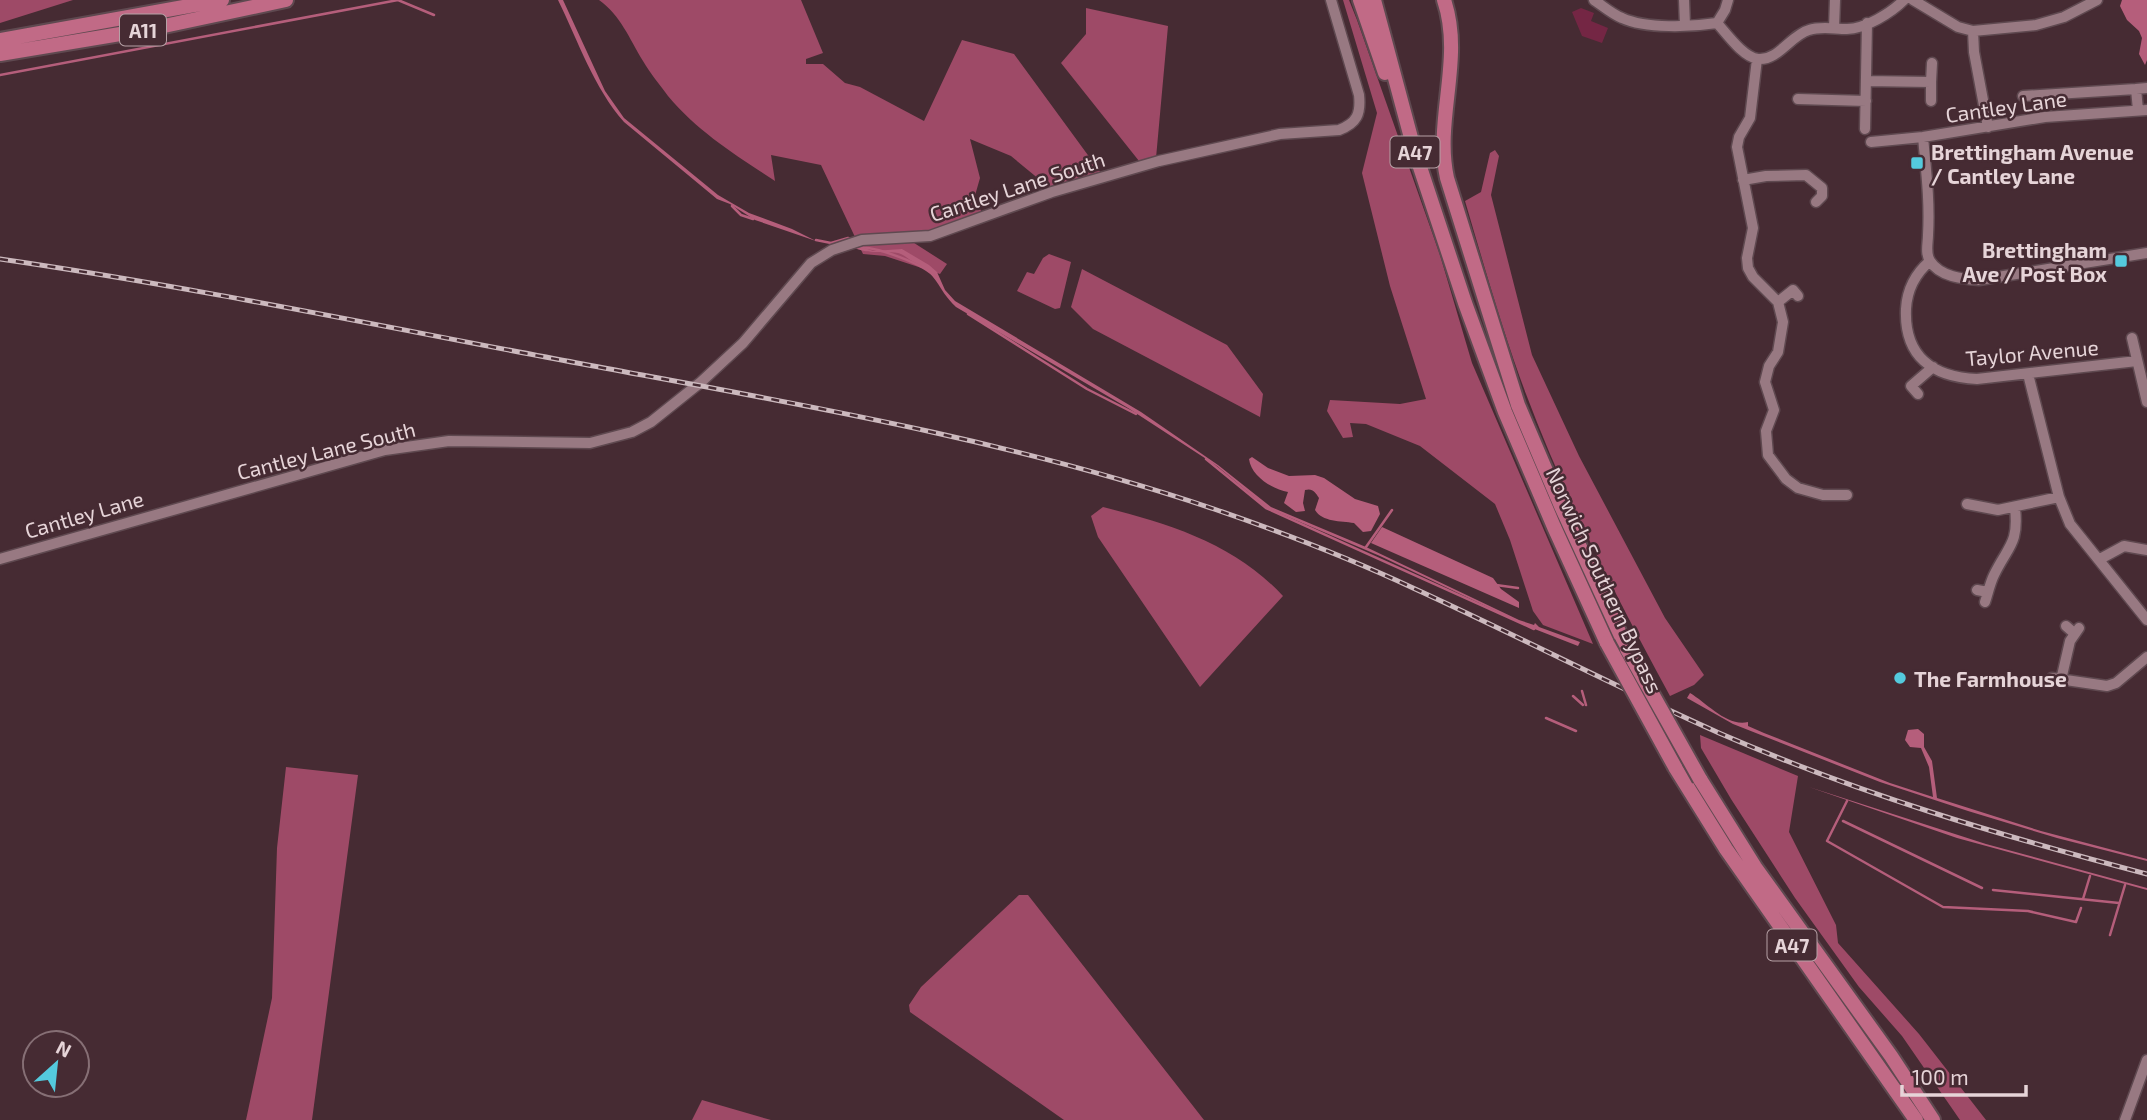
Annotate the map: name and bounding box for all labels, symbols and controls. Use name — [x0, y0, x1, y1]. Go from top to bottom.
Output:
road number: A11 — [120, 14, 166, 46]
street label: Cantley Lane — [1944, 85, 2068, 127]
road number: A47 — [1390, 136, 1440, 168]
place label: Brettingham Avenue / Cantley Lane — [1931, 139, 2134, 189]
street label: Cantley Lane South — [926, 146, 1108, 226]
marker: Brettingham Avenue / Cantley Lane — [1909, 155, 1925, 171]
place label: Brettingham Ave / Post Box — [1962, 237, 2107, 286]
marker: Brettingham Ave / Post Box — [2113, 253, 2129, 269]
street label: Taylor Avenue — [1964, 334, 2100, 370]
street label: Cantley Lane South — [234, 416, 418, 484]
street label: Norwich Southern Bypass — [1542, 463, 1668, 697]
street label: Cantley Lane — [22, 485, 146, 543]
place label: The Farmhouse — [1914, 666, 2067, 691]
marker: The Farmhouse — [1892, 670, 1908, 686]
road number: A47 — [1768, 930, 1816, 960]
north arrow — [21, 1029, 91, 1099]
text: N — [53, 1035, 75, 1062]
scale bar — [1902, 1054, 2026, 1098]
text: 100 m — [1912, 1064, 1969, 1089]

